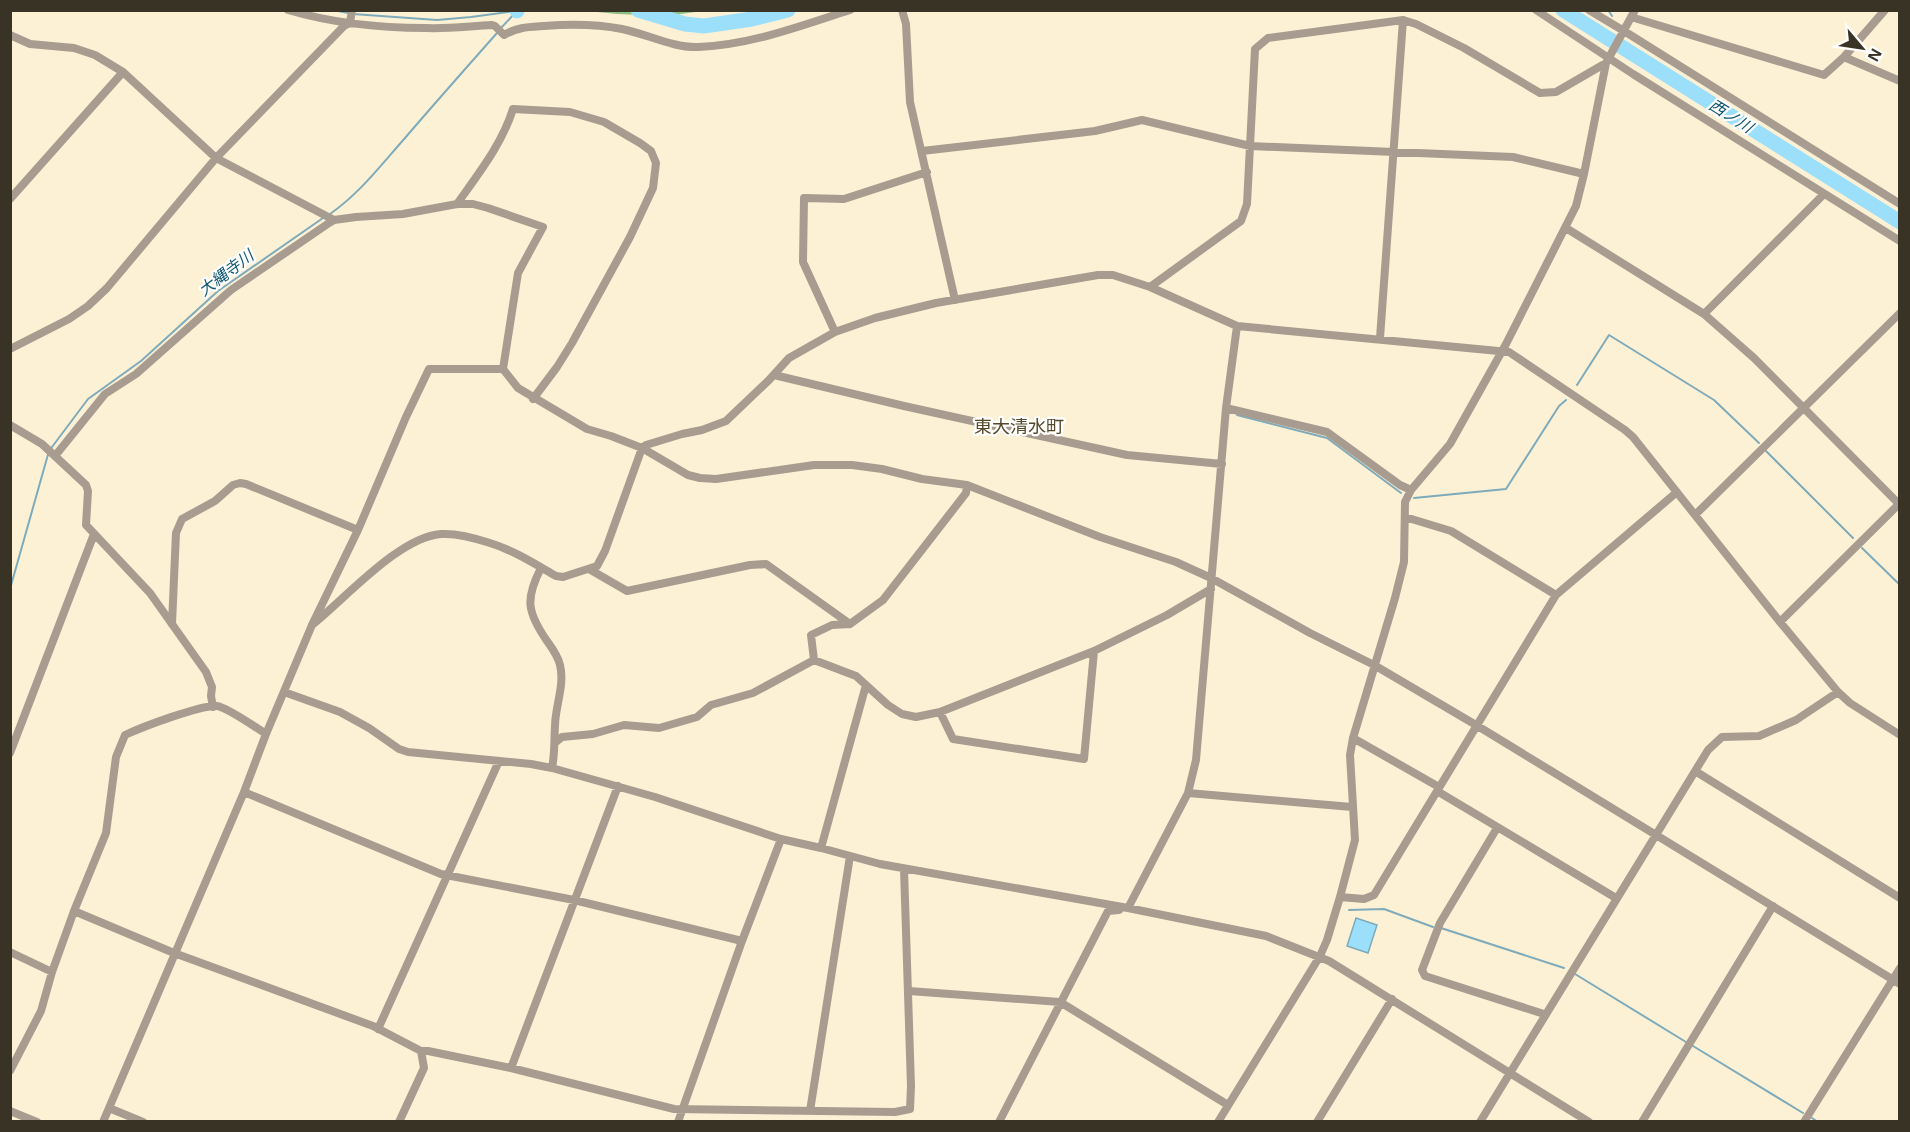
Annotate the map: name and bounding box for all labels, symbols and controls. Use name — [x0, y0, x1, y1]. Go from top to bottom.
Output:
north arrow — [1832, 18, 1892, 78]
text: N — [1864, 46, 1885, 64]
water label: 西ノ川 — [1706, 96, 1758, 137]
water label: 大縄寺川 — [195, 246, 258, 299]
district label: 東大清水町 — [974, 417, 1064, 437]

